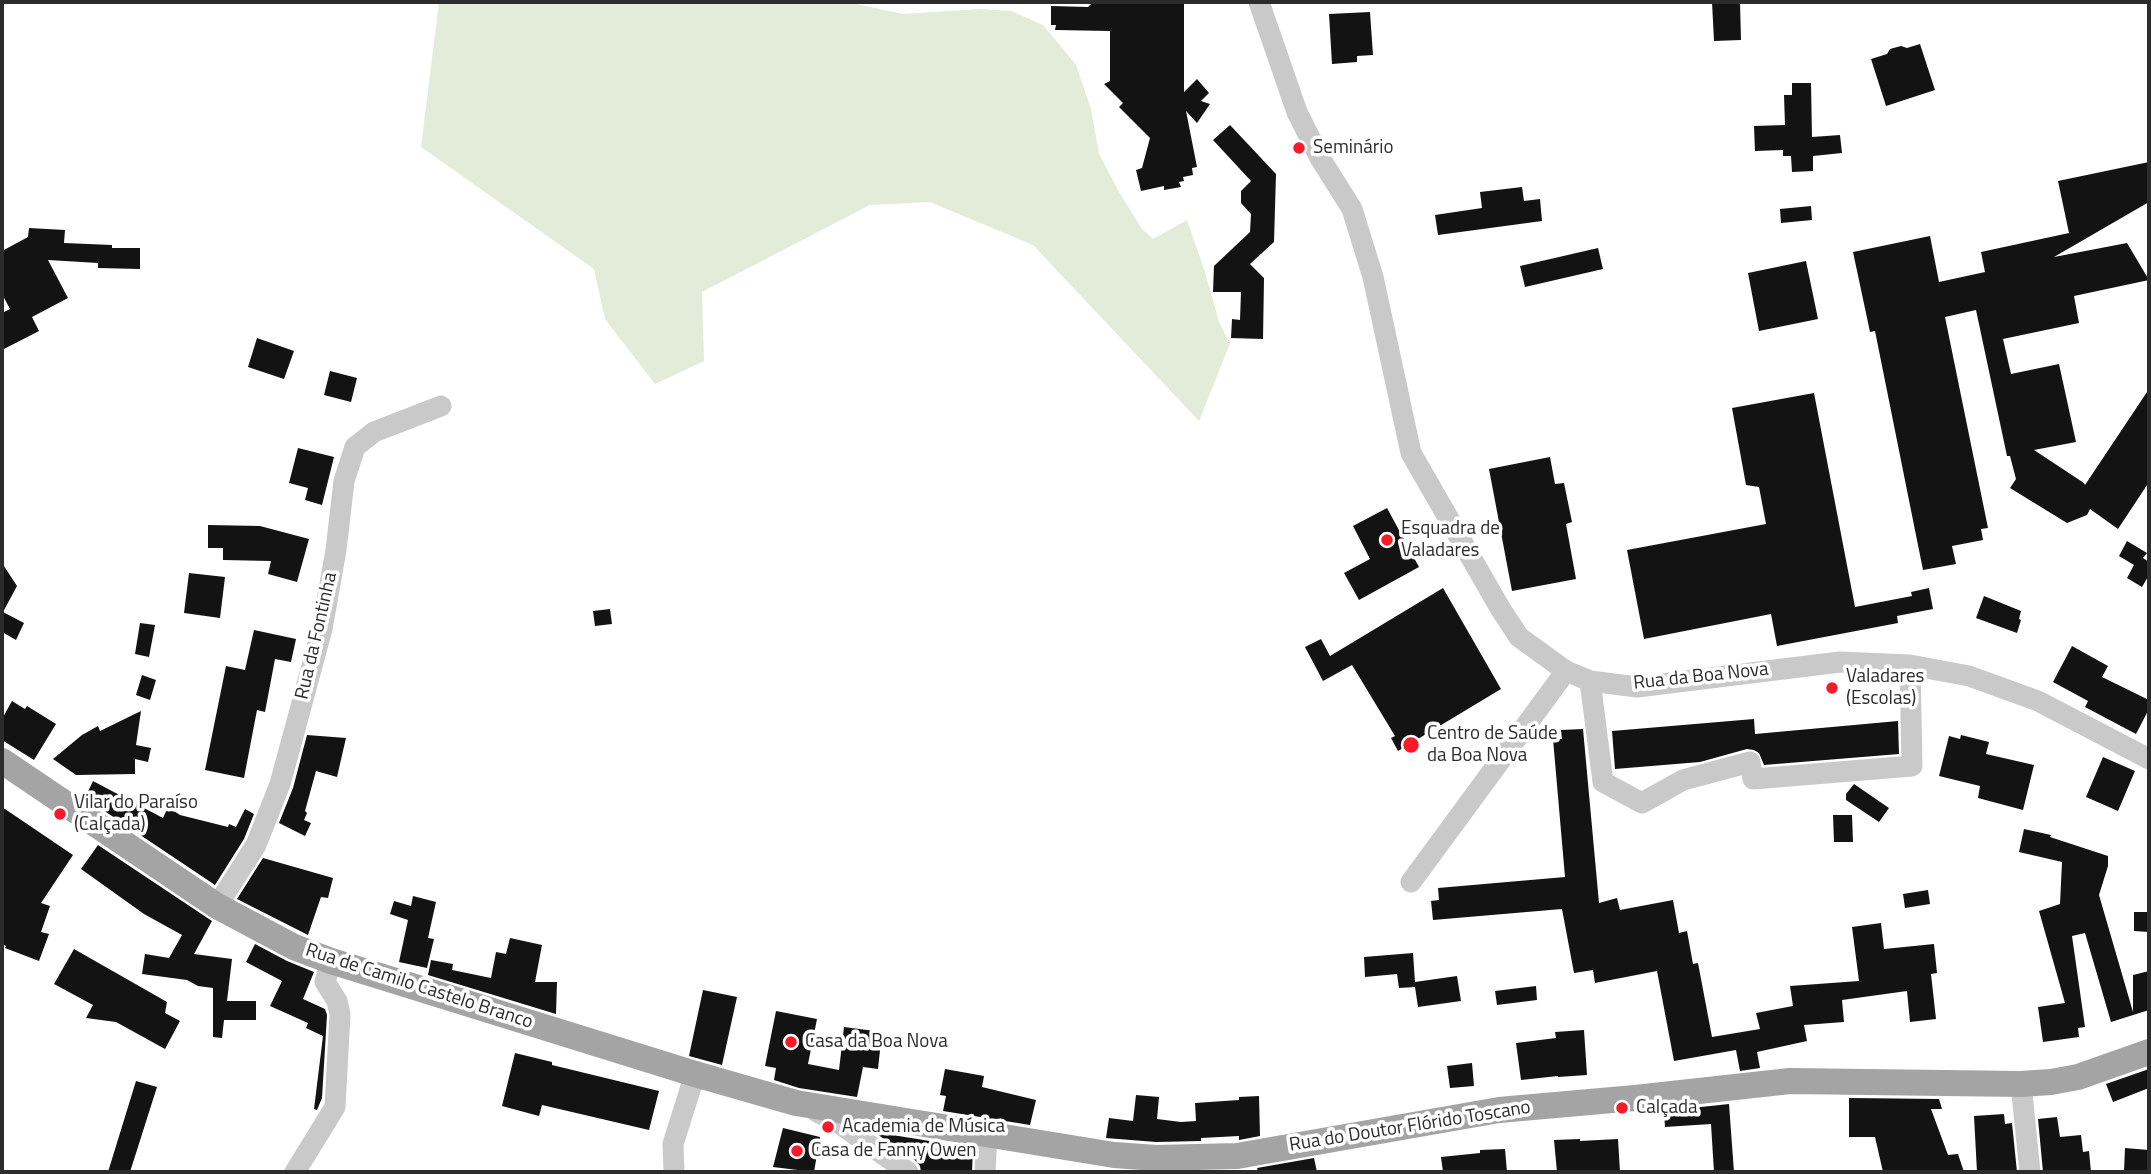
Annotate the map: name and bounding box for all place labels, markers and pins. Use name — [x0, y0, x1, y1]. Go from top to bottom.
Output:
place label: Seminário — [1313, 137, 1393, 159]
marker: Seminário — [1291, 140, 1307, 156]
place label: Esquadra de Valadares — [1401, 518, 1500, 562]
marker: Esquadra de Valadares — [1379, 532, 1395, 548]
place label: Valadares (Escolas) — [1846, 666, 1924, 710]
marker: Valadares (Escolas) — [1824, 680, 1840, 696]
place label: Centro de Saúde da Boa Nova — [1427, 723, 1558, 767]
marker: Centro de Saúde da Boa Nova — [1401, 735, 1421, 755]
place label: Vilar do Paraíso (Calçada) — [74, 792, 198, 836]
marker: Vilar do Paraíso (Calçada) — [52, 806, 68, 822]
place label: Casa da Boa Nova — [805, 1031, 948, 1053]
marker: Casa da Boa Nova — [783, 1034, 799, 1050]
place label: Calçada — [1636, 1097, 1698, 1119]
marker: Calçada — [1614, 1100, 1630, 1116]
place label: Academia de Música — [842, 1116, 1005, 1138]
marker: Academia de Música — [820, 1119, 836, 1135]
place label: Casa de Fanny Owen — [811, 1140, 976, 1162]
marker: Casa de Fanny Owen — [789, 1143, 805, 1159]

